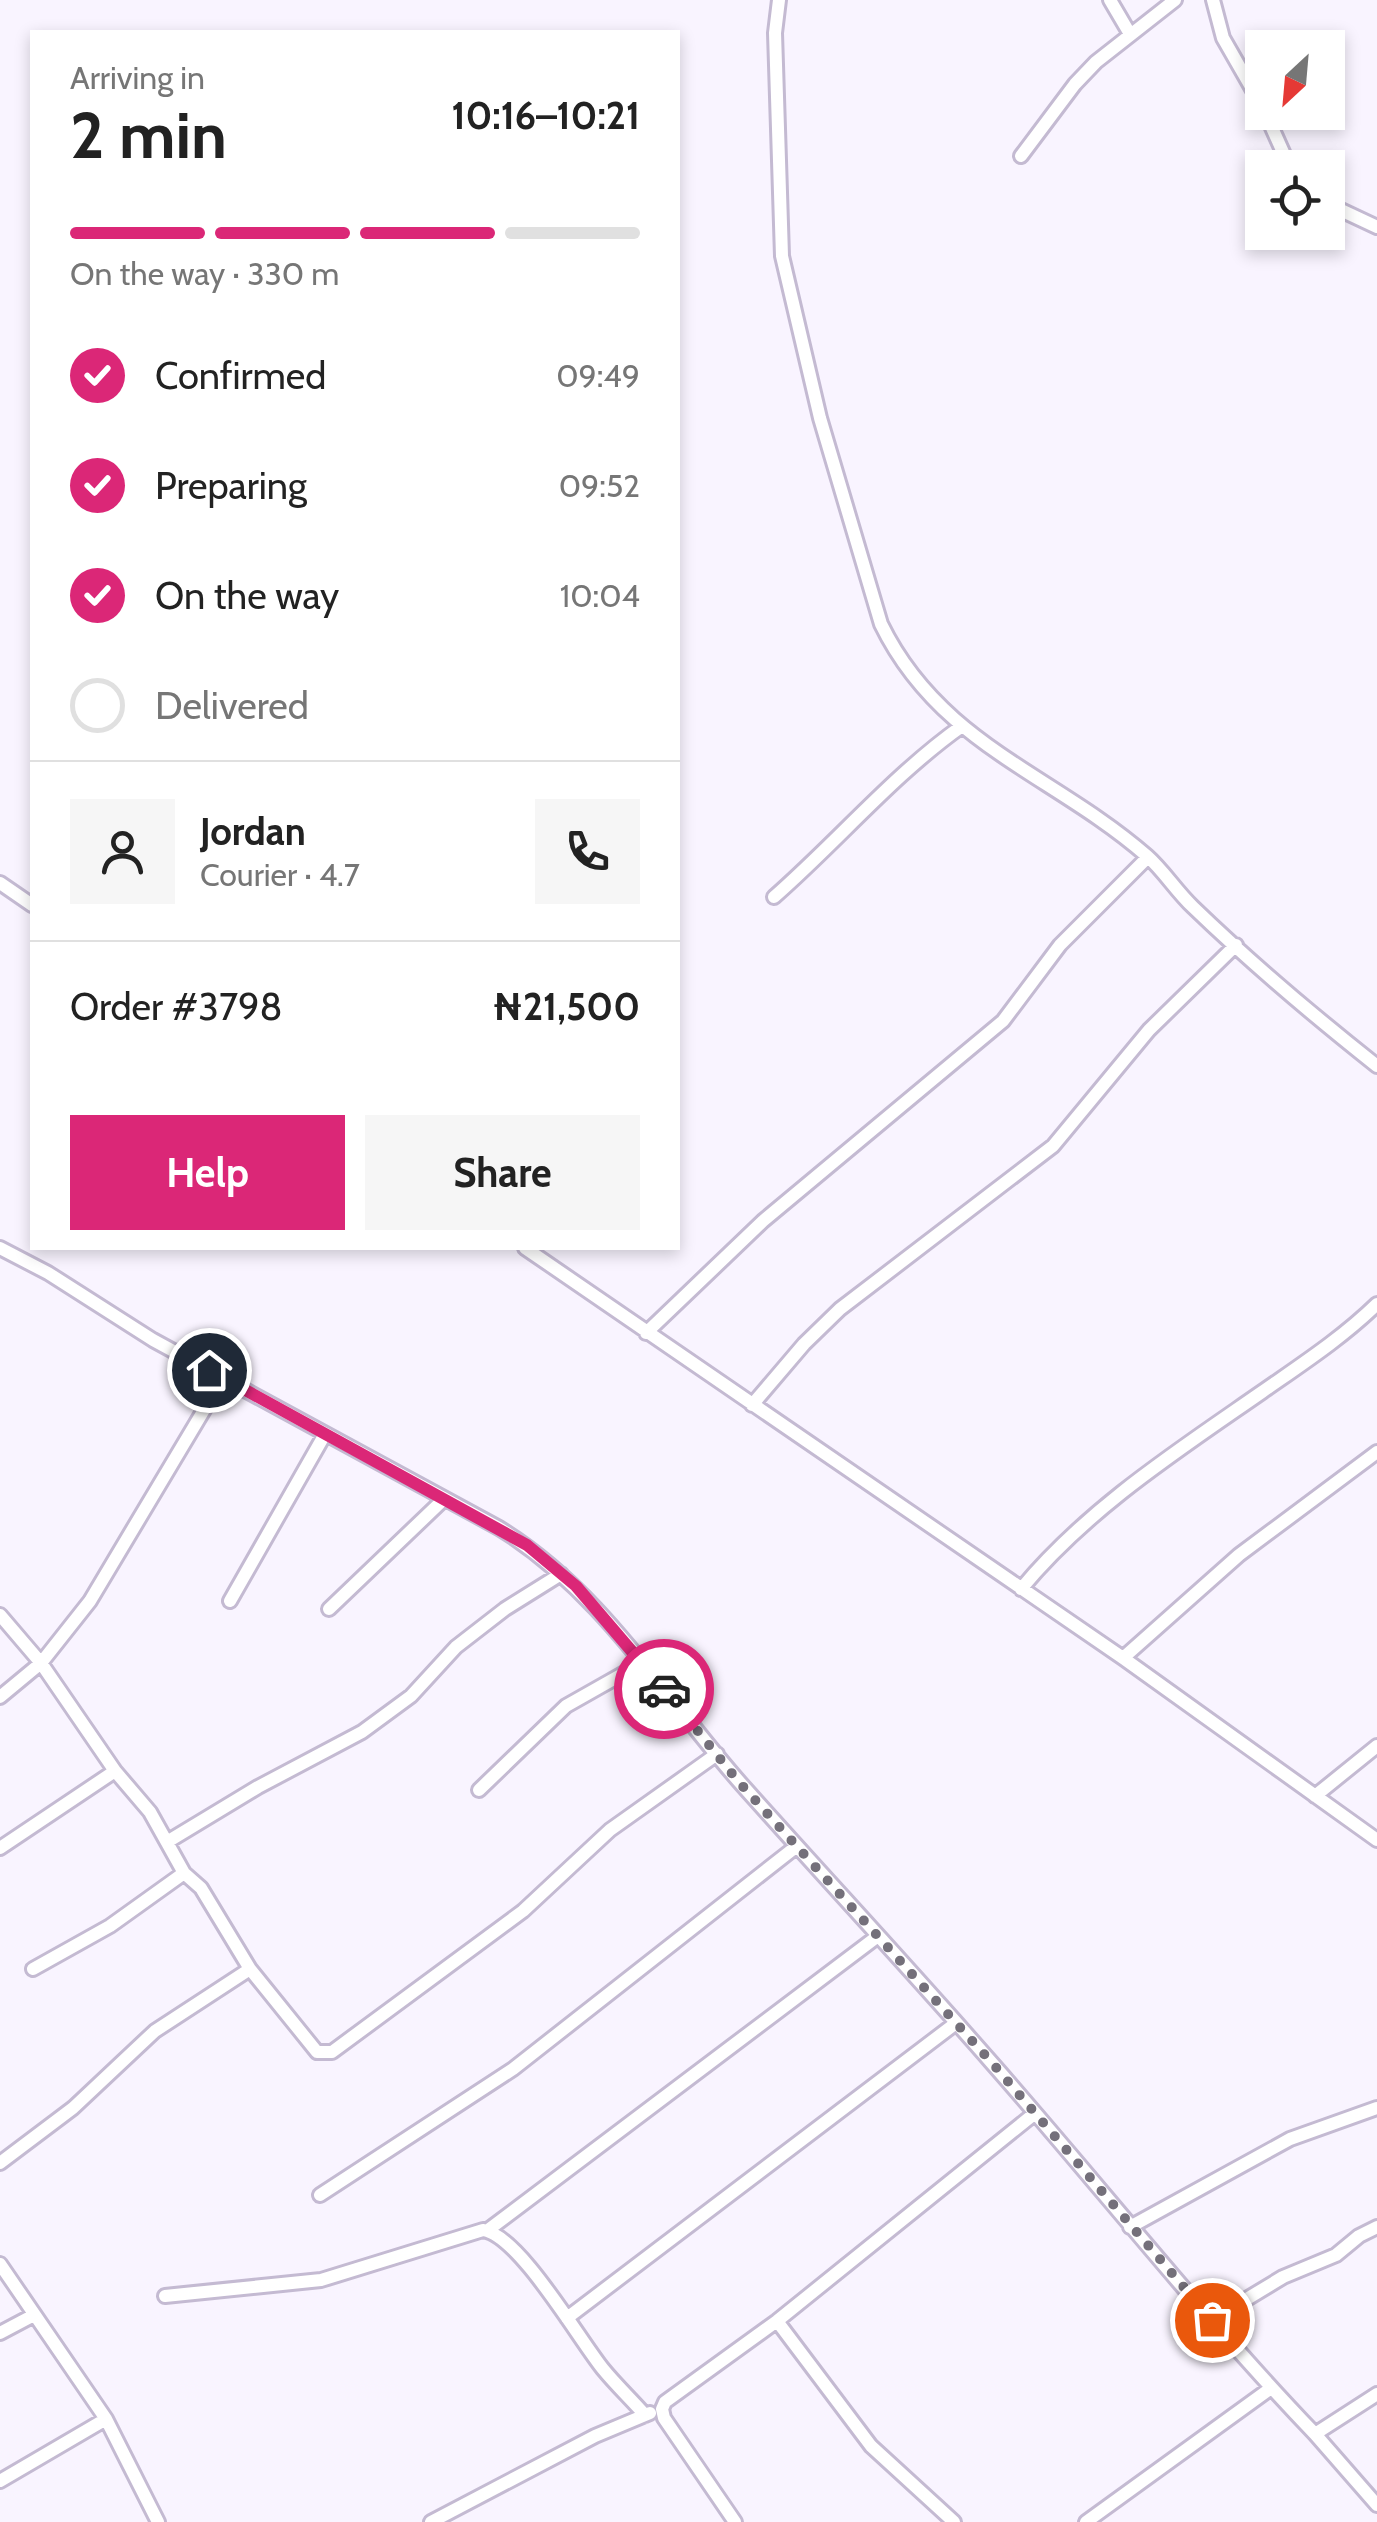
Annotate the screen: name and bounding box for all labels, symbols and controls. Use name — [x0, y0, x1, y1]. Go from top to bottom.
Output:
north arrow — [1245, 30, 1345, 130]
map controls — [1245, 30, 1345, 250]
text: Arriving in — [70, 58, 205, 97]
text: 10:16–10:21 — [451, 92, 640, 139]
text: 2 min — [70, 95, 227, 174]
button: locate — [1245, 150, 1345, 250]
text: On the way · 330 m — [70, 254, 339, 293]
icon: check — [70, 348, 125, 403]
text: Confirmed — [155, 352, 326, 399]
text: 09:49 — [556, 356, 640, 395]
icon: check — [70, 458, 125, 513]
text: Preparing — [155, 462, 307, 509]
text: 09:52 — [559, 466, 640, 505]
icon: check — [70, 568, 125, 623]
text: On the way — [155, 572, 339, 619]
text: 10:04 — [560, 576, 640, 615]
text: Delivered — [155, 682, 309, 729]
button: person — [70, 799, 175, 904]
button: phone — [535, 799, 640, 904]
text: Jordan — [200, 808, 306, 855]
text: Courier · 4.7 — [200, 855, 360, 894]
text: Order #3798 — [70, 983, 283, 1030]
text: ₦21,500 — [492, 983, 640, 1030]
button: Help — [70, 1115, 345, 1230]
button: Share — [365, 1115, 640, 1230]
pin — [167, 1328, 252, 1413]
icon: home — [182, 1343, 237, 1398]
courier — [614, 1639, 714, 1739]
icon: car — [637, 1662, 692, 1717]
pin — [1170, 2278, 1255, 2363]
icon: bag — [1185, 2293, 1240, 2348]

